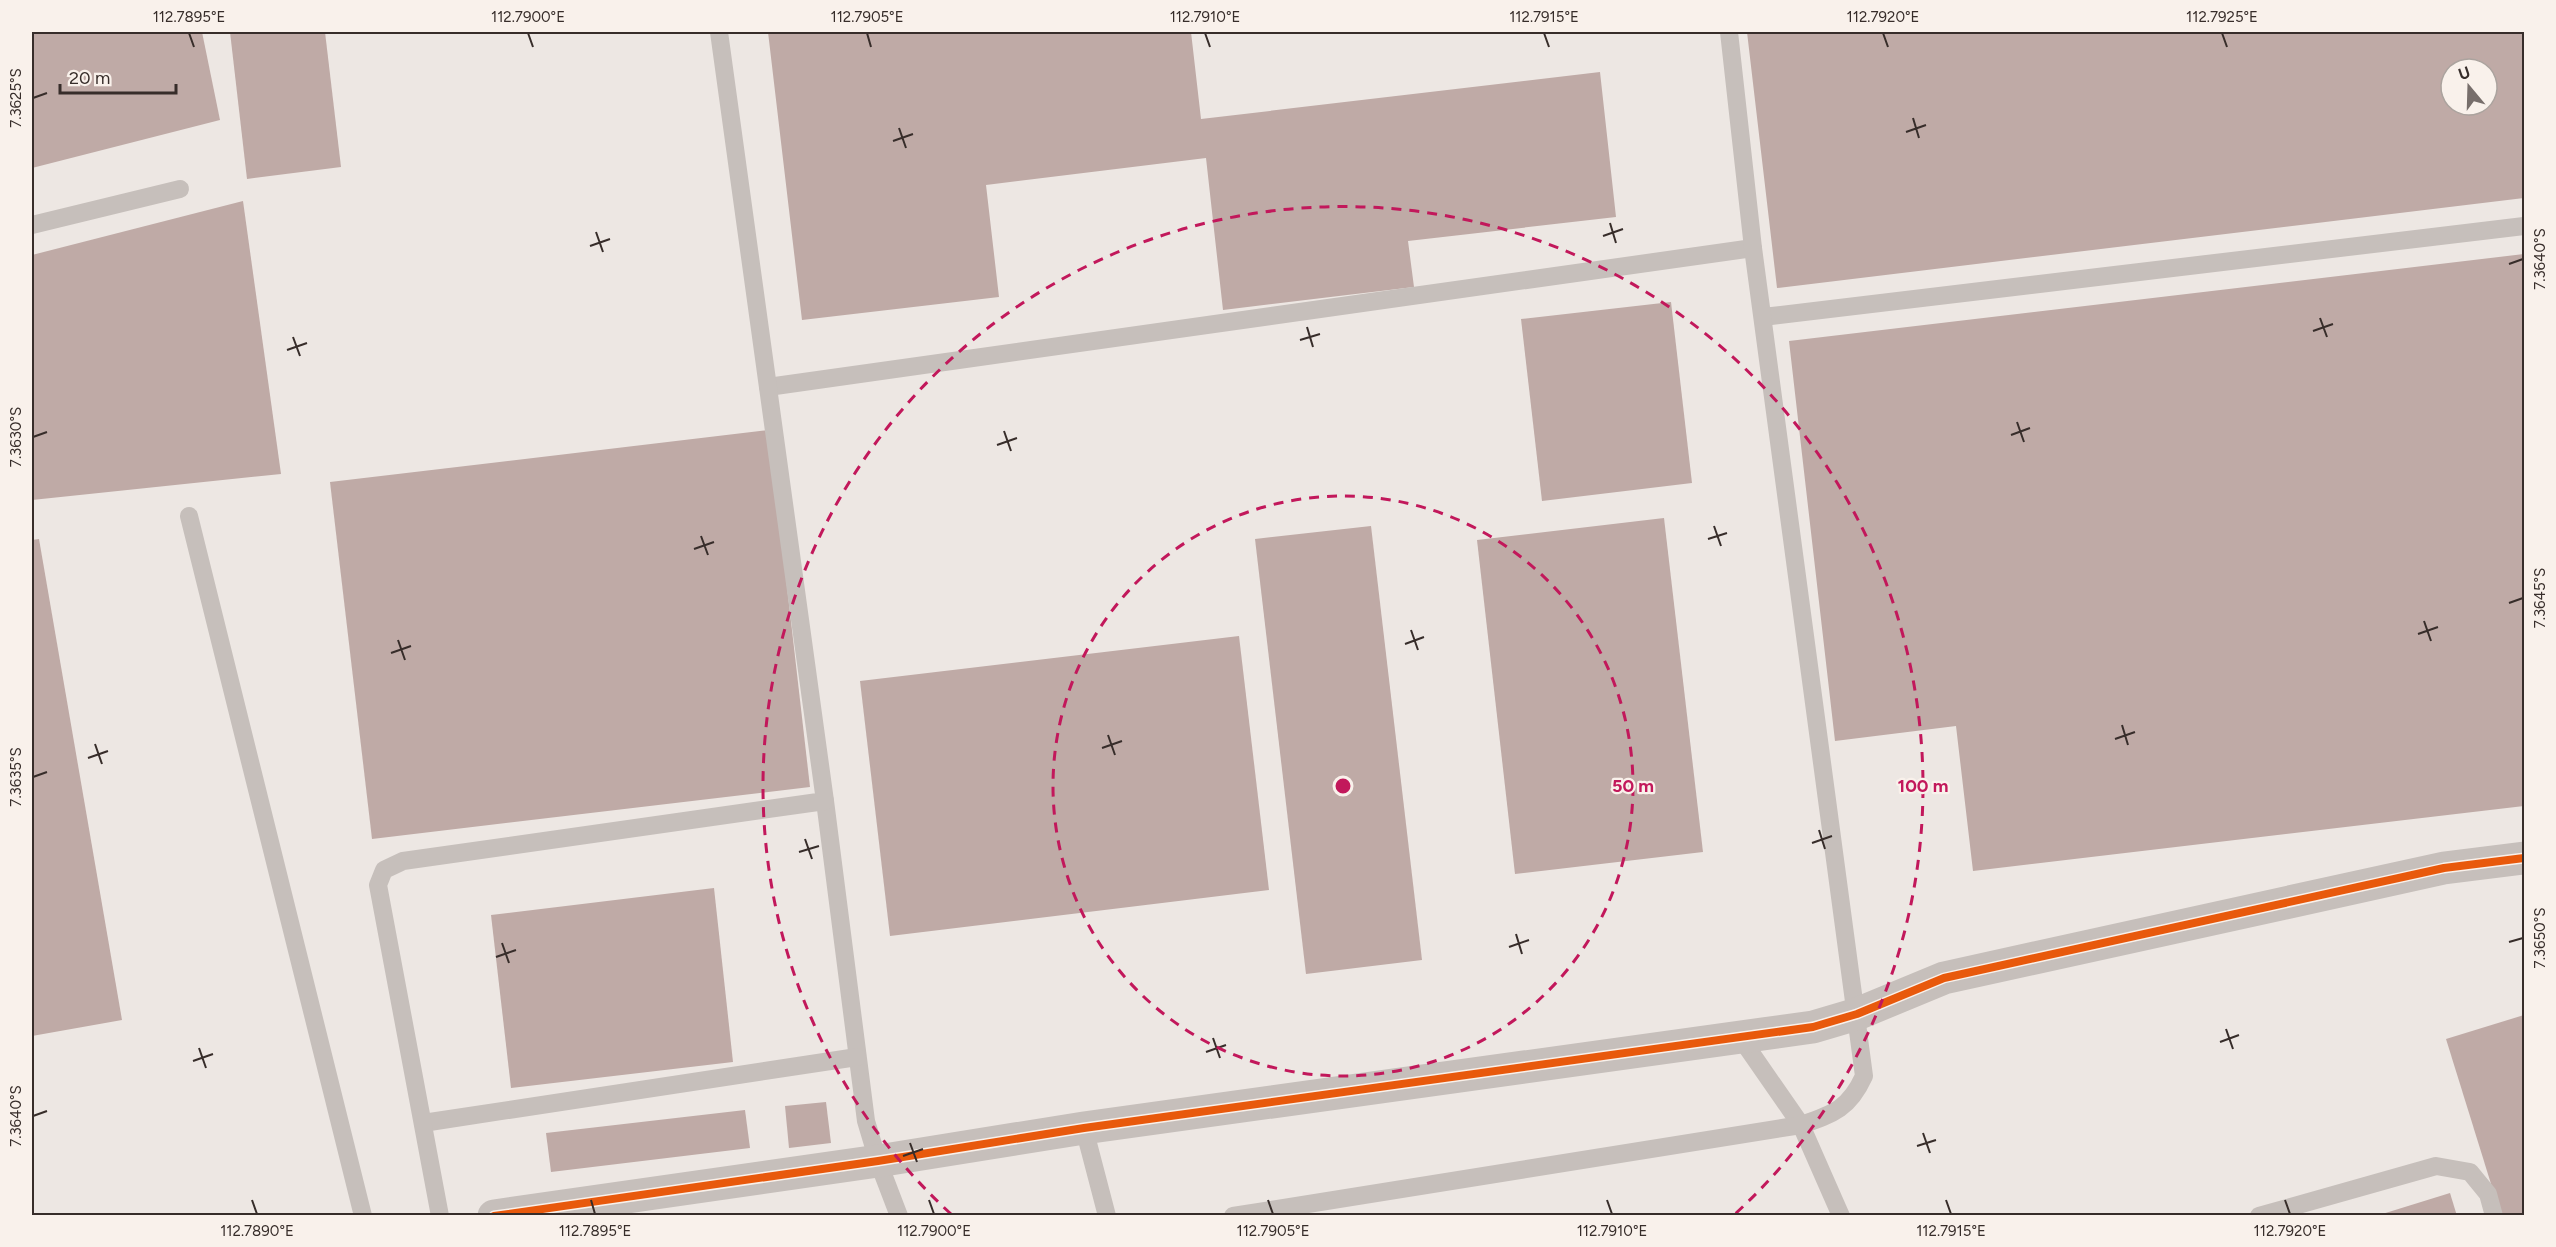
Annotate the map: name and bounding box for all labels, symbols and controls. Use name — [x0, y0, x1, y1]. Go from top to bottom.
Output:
text: 112.7895°E — [153, 8, 225, 26]
text: 112.7900°E — [491, 8, 565, 26]
text: 112.7905°E — [830, 8, 904, 26]
text: 112.7910°E — [1170, 8, 1240, 26]
text: 112.7915°E — [1509, 8, 1579, 26]
text: 112.7920°E — [1847, 8, 1919, 26]
text: 112.7925°E — [2186, 8, 2258, 26]
scale bar — [60, 57, 176, 95]
north arrow — [2439, 57, 2499, 117]
text: U — [2456, 62, 2473, 84]
text: 20 m — [69, 67, 110, 89]
text: 7.3625°S — [7, 68, 25, 128]
text: 7.3640°S — [2531, 228, 2549, 290]
text: 7.3630°S — [7, 407, 25, 467]
text: 7.3645°S — [2531, 568, 2549, 628]
text: 7.3635°S — [7, 747, 25, 807]
text: 50 m — [1612, 775, 1654, 797]
text: 100 m — [1898, 775, 1948, 797]
centre of rings — [1333, 776, 1353, 796]
text: 7.3650°S — [2531, 908, 2549, 968]
text: 7.3640°S — [7, 1085, 25, 1147]
text: 112.7890°E — [220, 1222, 294, 1240]
text: 112.7895°E — [559, 1222, 631, 1240]
text: 112.7900°E — [897, 1222, 971, 1240]
text: 112.7905°E — [1236, 1222, 1310, 1240]
text: 112.7910°E — [1577, 1222, 1647, 1240]
text: 112.7915°E — [1916, 1222, 1986, 1240]
text: 112.7920°E — [2254, 1222, 2326, 1240]

